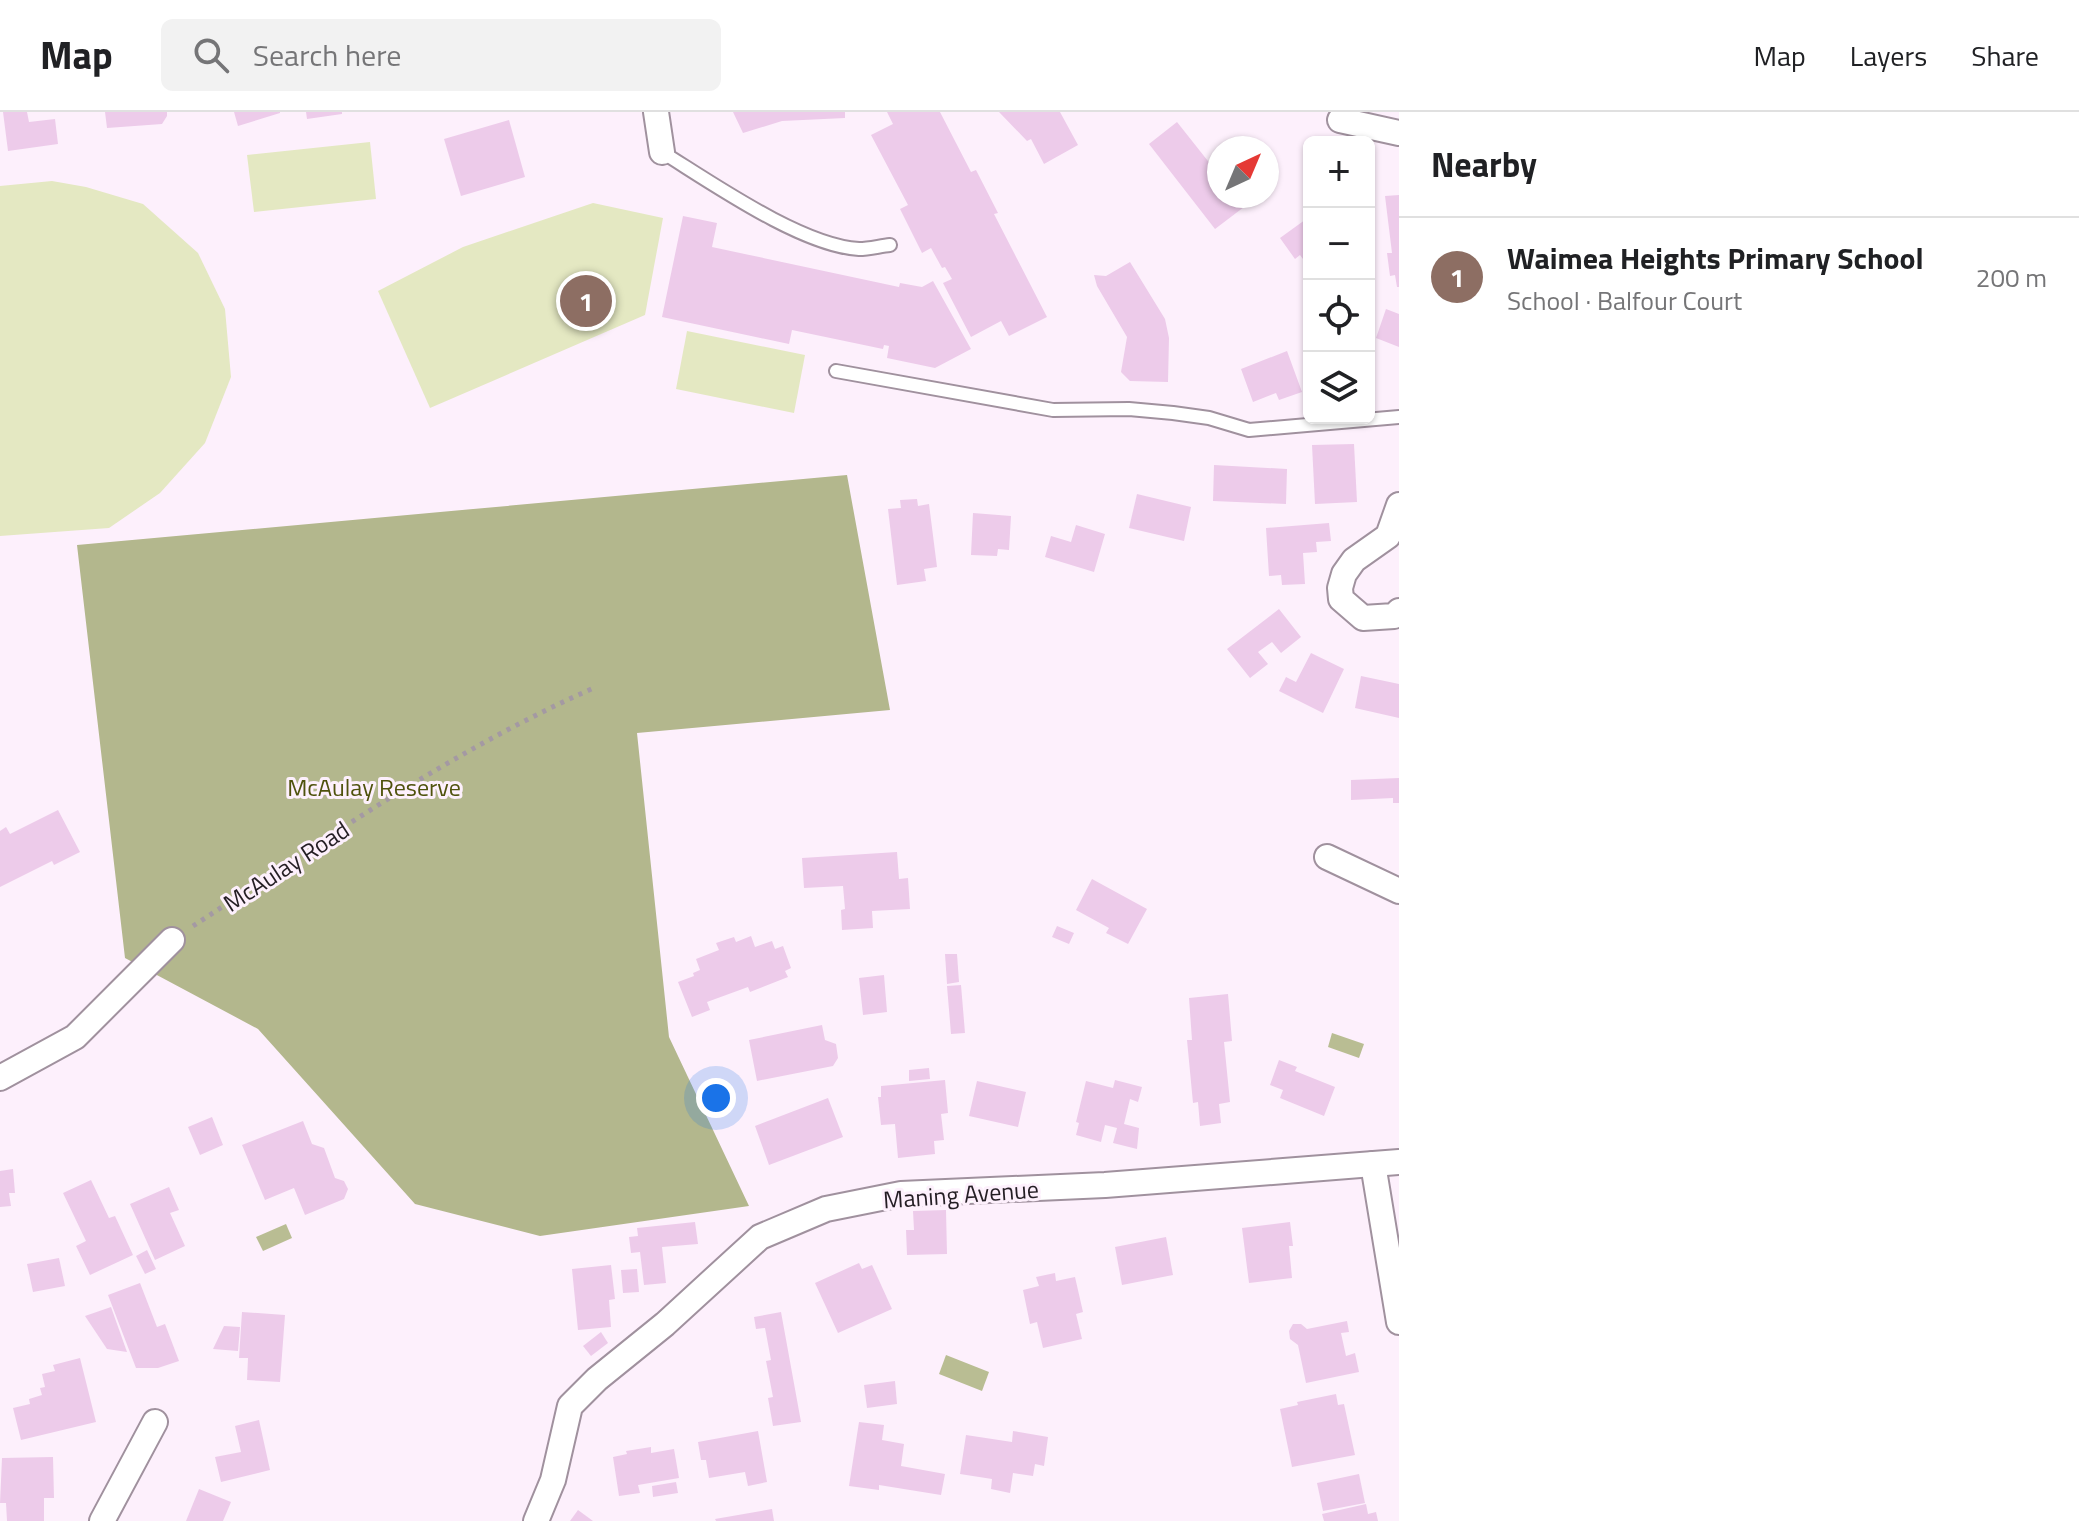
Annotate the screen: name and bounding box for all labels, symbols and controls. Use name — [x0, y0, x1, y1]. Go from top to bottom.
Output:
search box — [161, 19, 721, 91]
text: Map — [40, 26, 113, 84]
text: Search here — [253, 32, 402, 78]
icon: search — [189, 33, 233, 77]
text: Map — [1753, 34, 1806, 77]
text: Layers — [1850, 34, 1927, 77]
text: Share — [1971, 34, 2039, 77]
north arrow — [1207, 136, 1279, 208]
map controls — [1303, 136, 1375, 424]
button: + — [1303, 136, 1375, 208]
text: Nearby — [1431, 138, 1537, 190]
button: − — [1303, 208, 1375, 280]
text: Waimea Heights Primary School — [1507, 235, 1924, 281]
text: 1 — [1450, 258, 1464, 297]
text: 200 m — [1976, 258, 2047, 297]
pin: 1 — [560, 271, 612, 331]
button: locate — [1303, 280, 1375, 352]
text: School · Balfour Court — [1507, 281, 1742, 320]
button: layers — [1303, 352, 1375, 424]
park label: McAulay Reserve — [287, 769, 461, 805]
street label: McAulay Road — [216, 812, 356, 920]
your location — [696, 1078, 736, 1118]
street label: Maning Avenue — [882, 1171, 1040, 1217]

